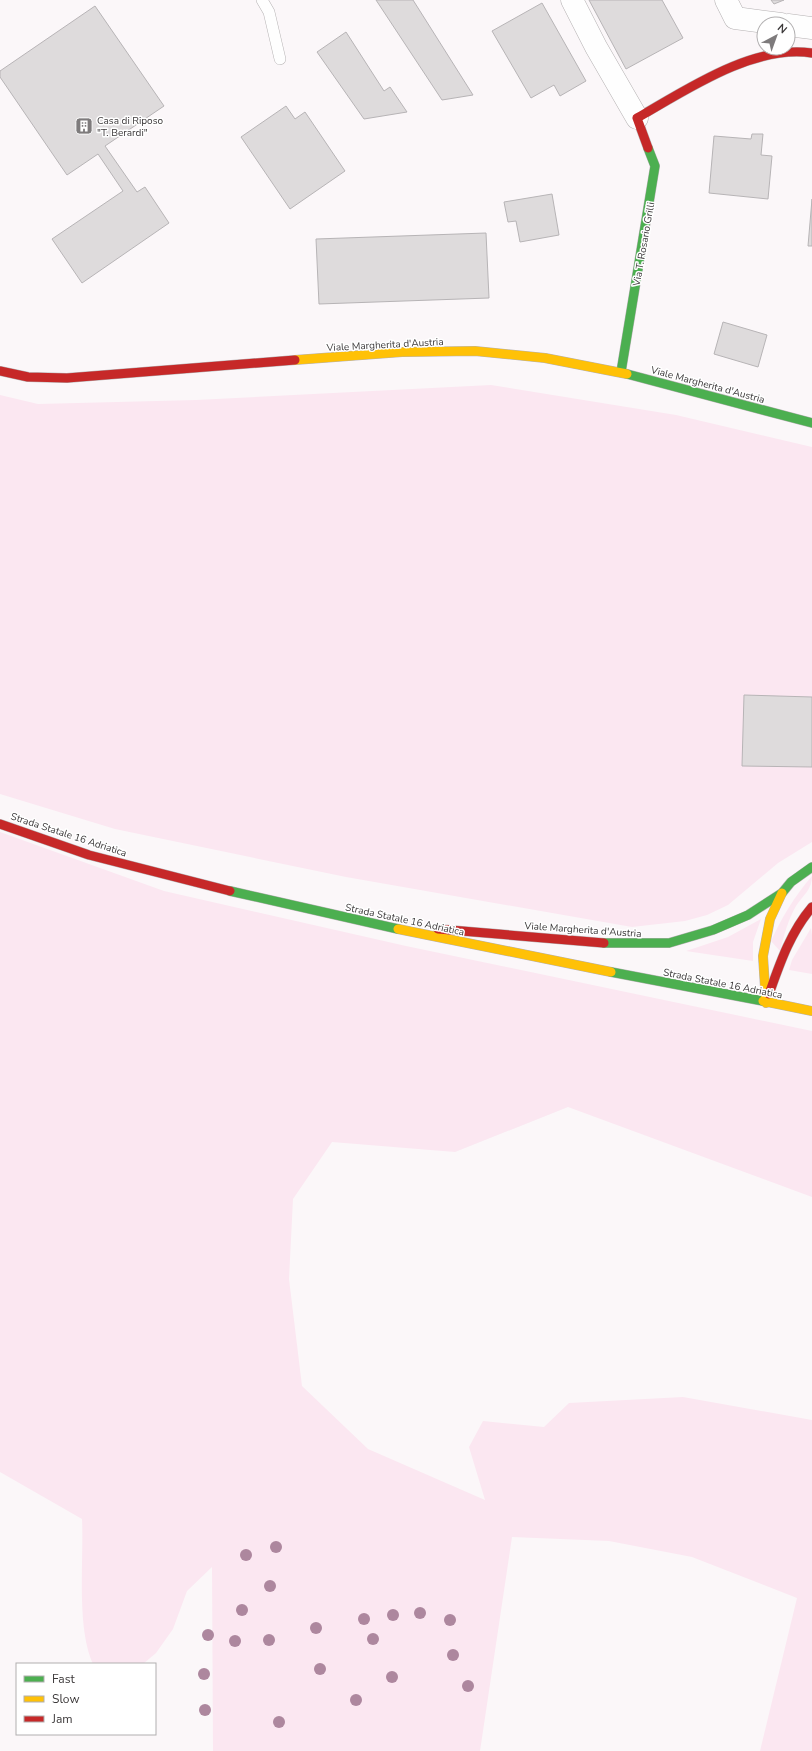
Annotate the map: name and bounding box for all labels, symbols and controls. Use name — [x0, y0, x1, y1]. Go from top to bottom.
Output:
north arrow — [756, 16, 796, 56]
text: N — [774, 20, 790, 37]
place label: Casa di Riposo "T. Berardi" — [97, 114, 163, 140]
building icon: Casa di Riposo "T. Berardi" — [74, 116, 94, 136]
street label: Via T. Rosario Grilli — [630, 201, 658, 288]
street label: Viale Margherita d'Austria — [325, 335, 444, 355]
street label: Viale Margherita d'Austria — [648, 363, 766, 407]
street label: Strada Statale 16 Adriatica — [9, 810, 129, 860]
street label: Strada Statale 16 Adriatica — [344, 901, 466, 939]
street label: Viale Margherita d'Austria — [523, 919, 642, 941]
street label: Strada Statale 16 Adriatica — [662, 966, 784, 1002]
legend — [16, 1663, 156, 1735]
text: Fast — [52, 1671, 75, 1687]
text: Slow — [52, 1691, 80, 1707]
text: Jam — [51, 1711, 73, 1727]

